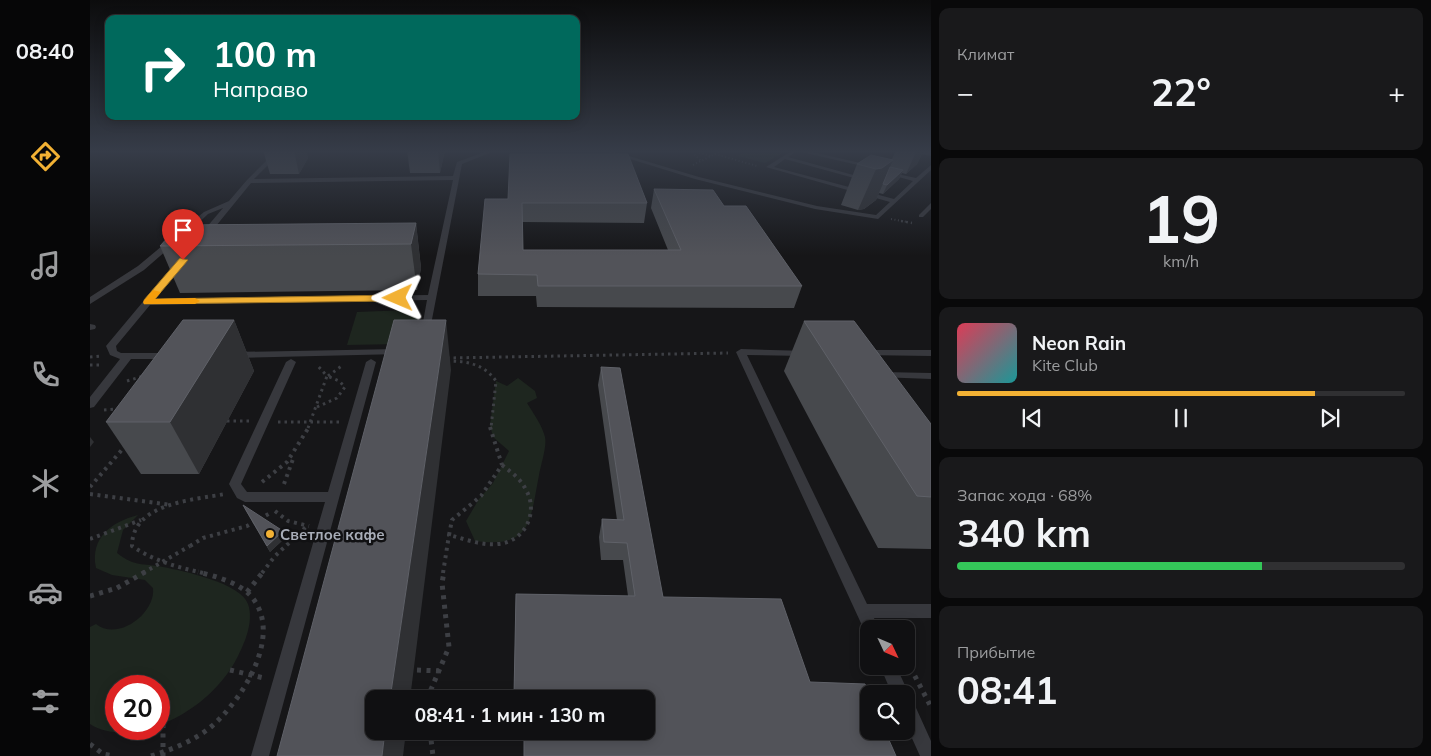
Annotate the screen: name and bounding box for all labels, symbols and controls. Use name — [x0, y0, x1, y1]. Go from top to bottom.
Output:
text: 100 m — [213, 32, 317, 76]
icon: right — [130, 35, 195, 100]
text: 08:40 — [16, 37, 74, 65]
text: Климат — [957, 44, 1014, 64]
text: 22° — [1151, 68, 1211, 116]
text: Направо — [213, 75, 308, 103]
text: − — [957, 75, 974, 110]
text: + — [1388, 75, 1405, 110]
icon: directions — [28, 139, 63, 174]
text: 19 — [1142, 178, 1220, 259]
pin — [162, 209, 204, 260]
icon: arrive — [169, 216, 197, 244]
icon: music — [28, 248, 63, 283]
text: km/h — [1163, 251, 1199, 271]
position arrow — [371, 271, 423, 323]
text: Neon Rain — [1032, 331, 1126, 355]
text: Kite Club — [1032, 355, 1098, 375]
icon: phone — [28, 357, 63, 392]
icon: previous — [1018, 404, 1046, 432]
icon: pause — [1167, 404, 1195, 432]
icon: next — [1316, 404, 1344, 432]
icon: climate — [28, 466, 63, 501]
text: Запас хода · 68% — [957, 485, 1092, 505]
text: 340 km — [957, 509, 1091, 557]
place label: Светлое кафе — [280, 525, 385, 544]
marker: Светлое кафе — [264, 528, 276, 540]
icon: car — [28, 575, 63, 610]
north arrow — [860, 620, 915, 675]
map controls — [860, 620, 915, 740]
text: Прибытие — [957, 642, 1035, 662]
text: 08:41 — [957, 666, 1058, 714]
speed limit sign: 20 — [105, 675, 170, 740]
icon: filters — [28, 684, 63, 719]
button: search — [860, 685, 915, 740]
text: 08:41 · 1 мин · 130 m — [415, 703, 605, 727]

